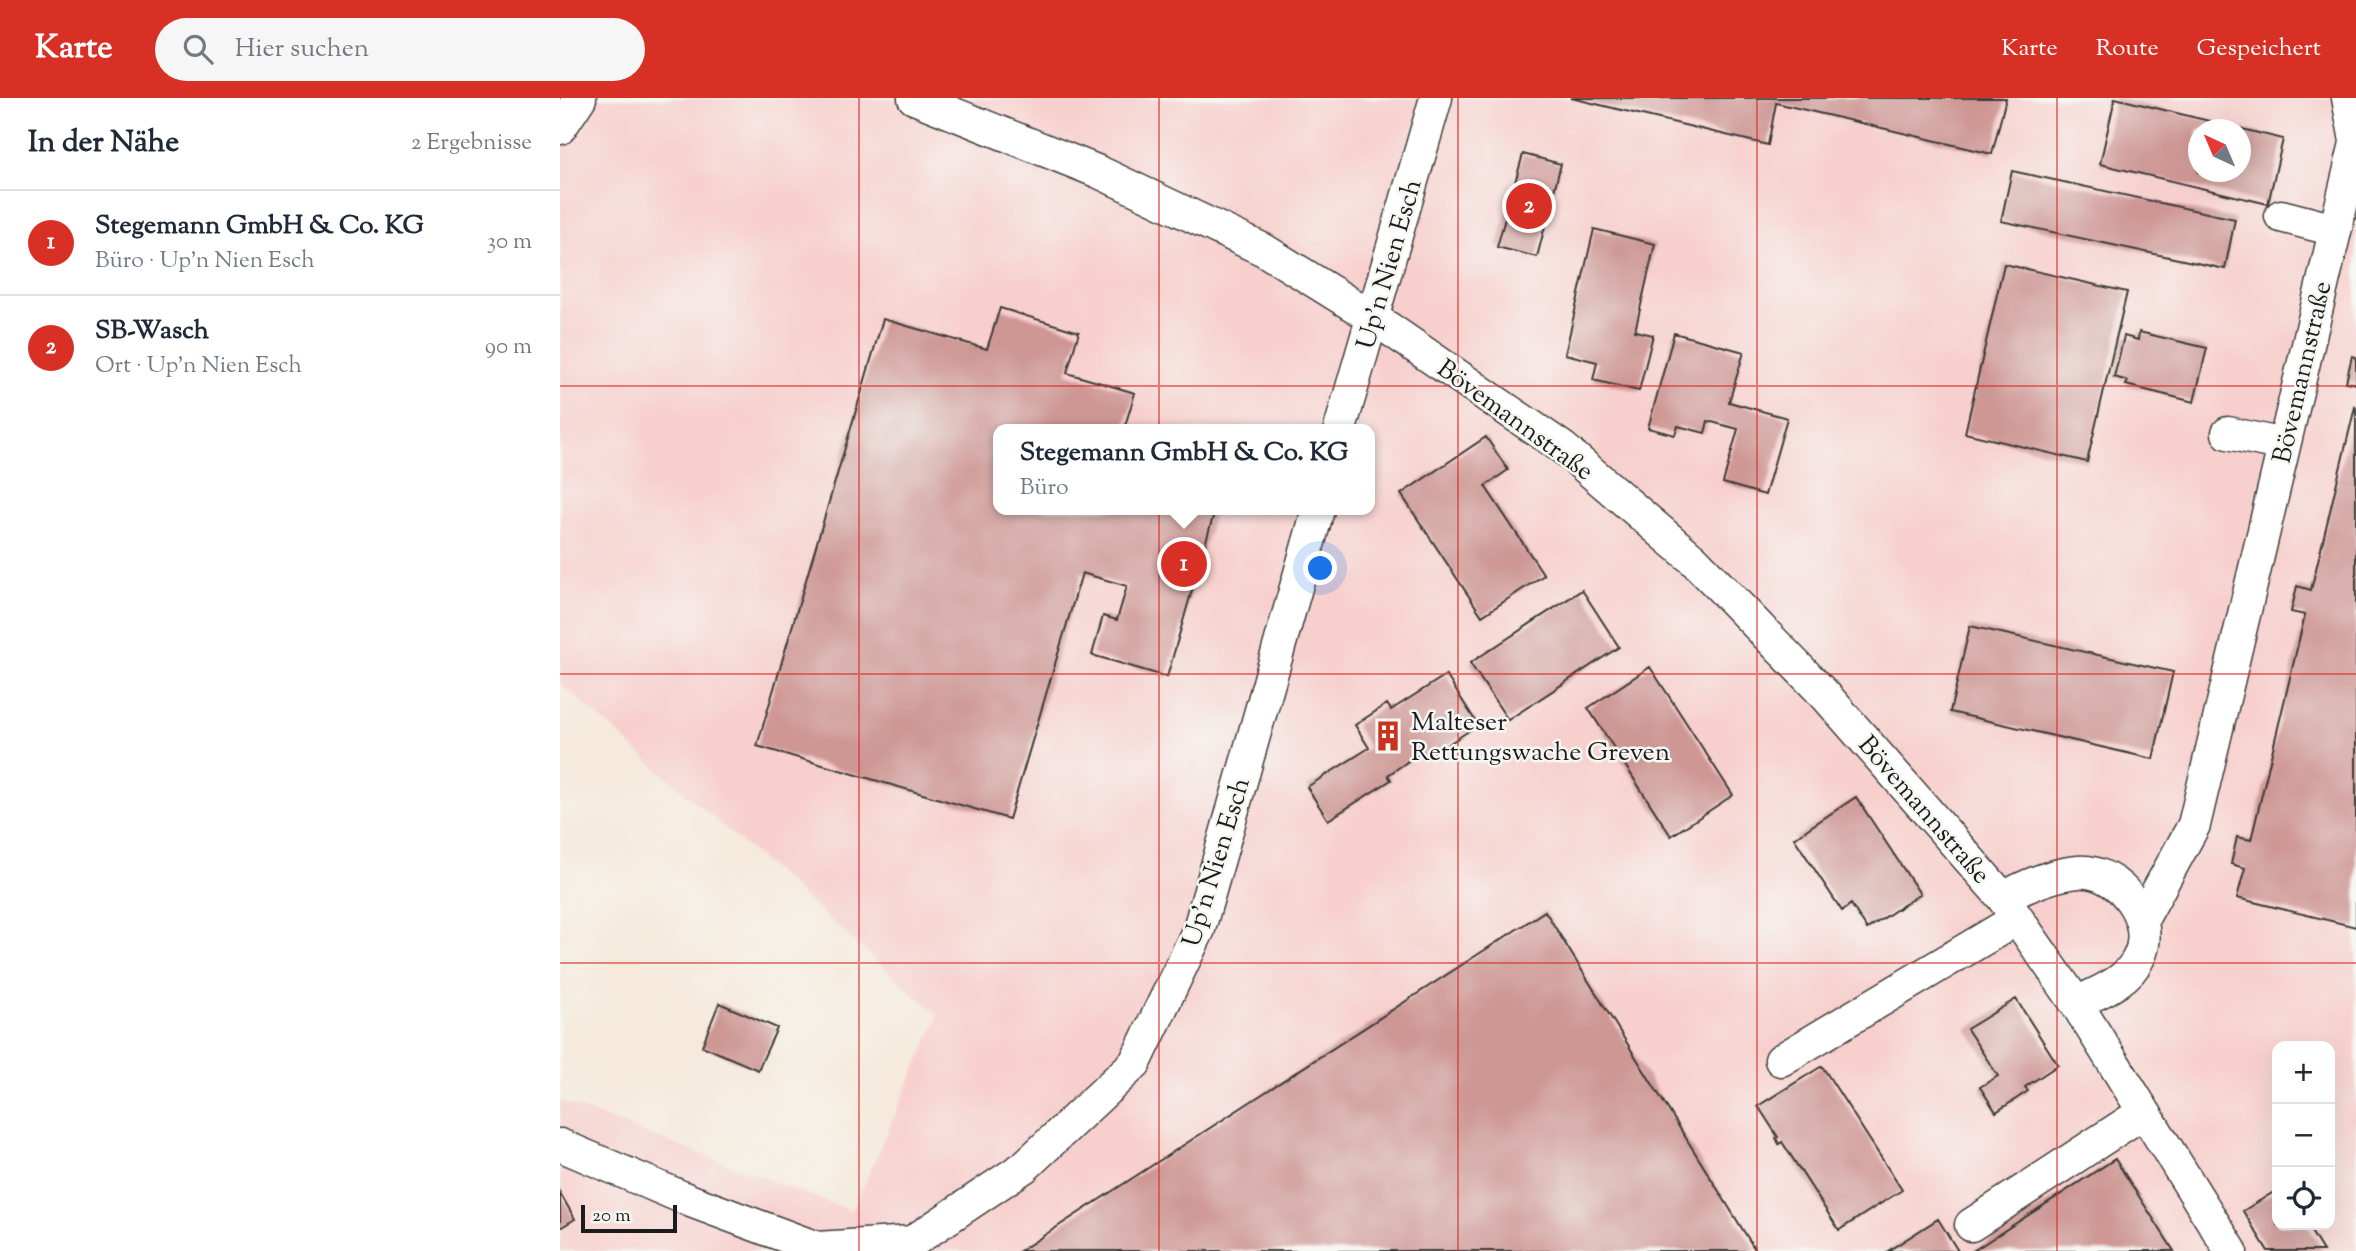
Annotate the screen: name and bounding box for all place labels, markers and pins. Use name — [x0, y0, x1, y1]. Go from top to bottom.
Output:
pin: 2 — [1506, 180, 1552, 232]
pin: 1 — [1161, 538, 1207, 590]
place label: Malteser Rettungswache Greven — [1411, 705, 1670, 772]
building icon: Malteser Rettungswache Greven — [1371, 719, 1405, 753]

